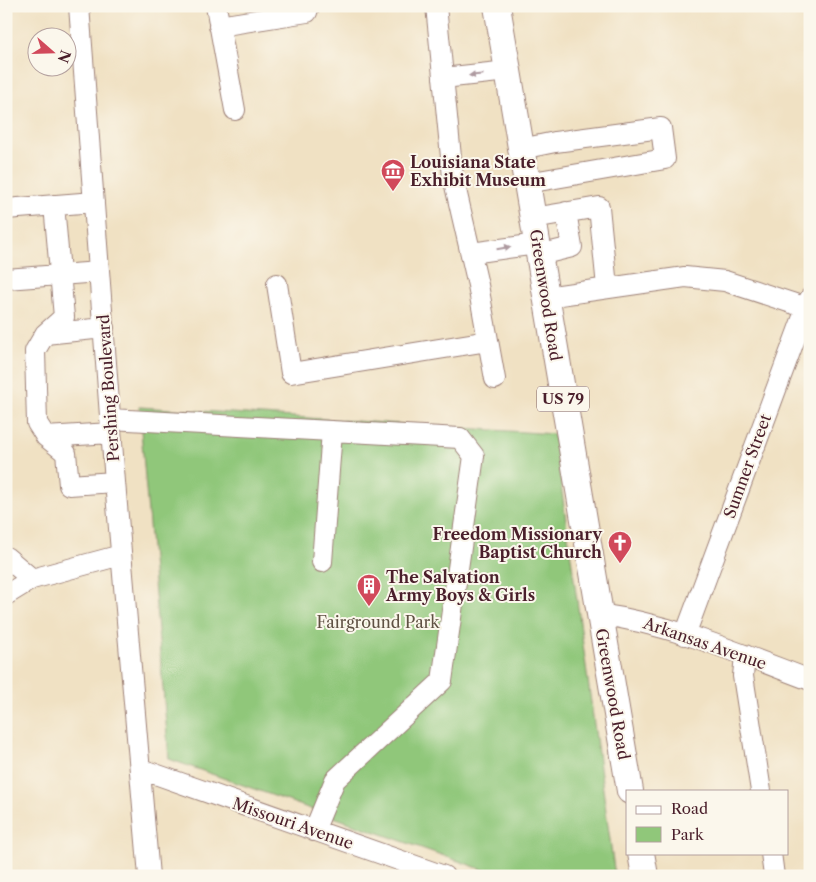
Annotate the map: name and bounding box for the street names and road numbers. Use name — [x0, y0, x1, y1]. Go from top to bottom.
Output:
street label: Greenwood Road — [526, 228, 566, 362]
street label: Pershing Boulevard — [93, 313, 123, 462]
road number: US 79 — [537, 386, 589, 412]
street label: Sumner Street — [719, 411, 775, 521]
street label: Arkansas Avenue — [640, 612, 769, 673]
street label: Greenwood Road — [592, 627, 634, 761]
street label: Missouri Avenue — [230, 793, 356, 853]

